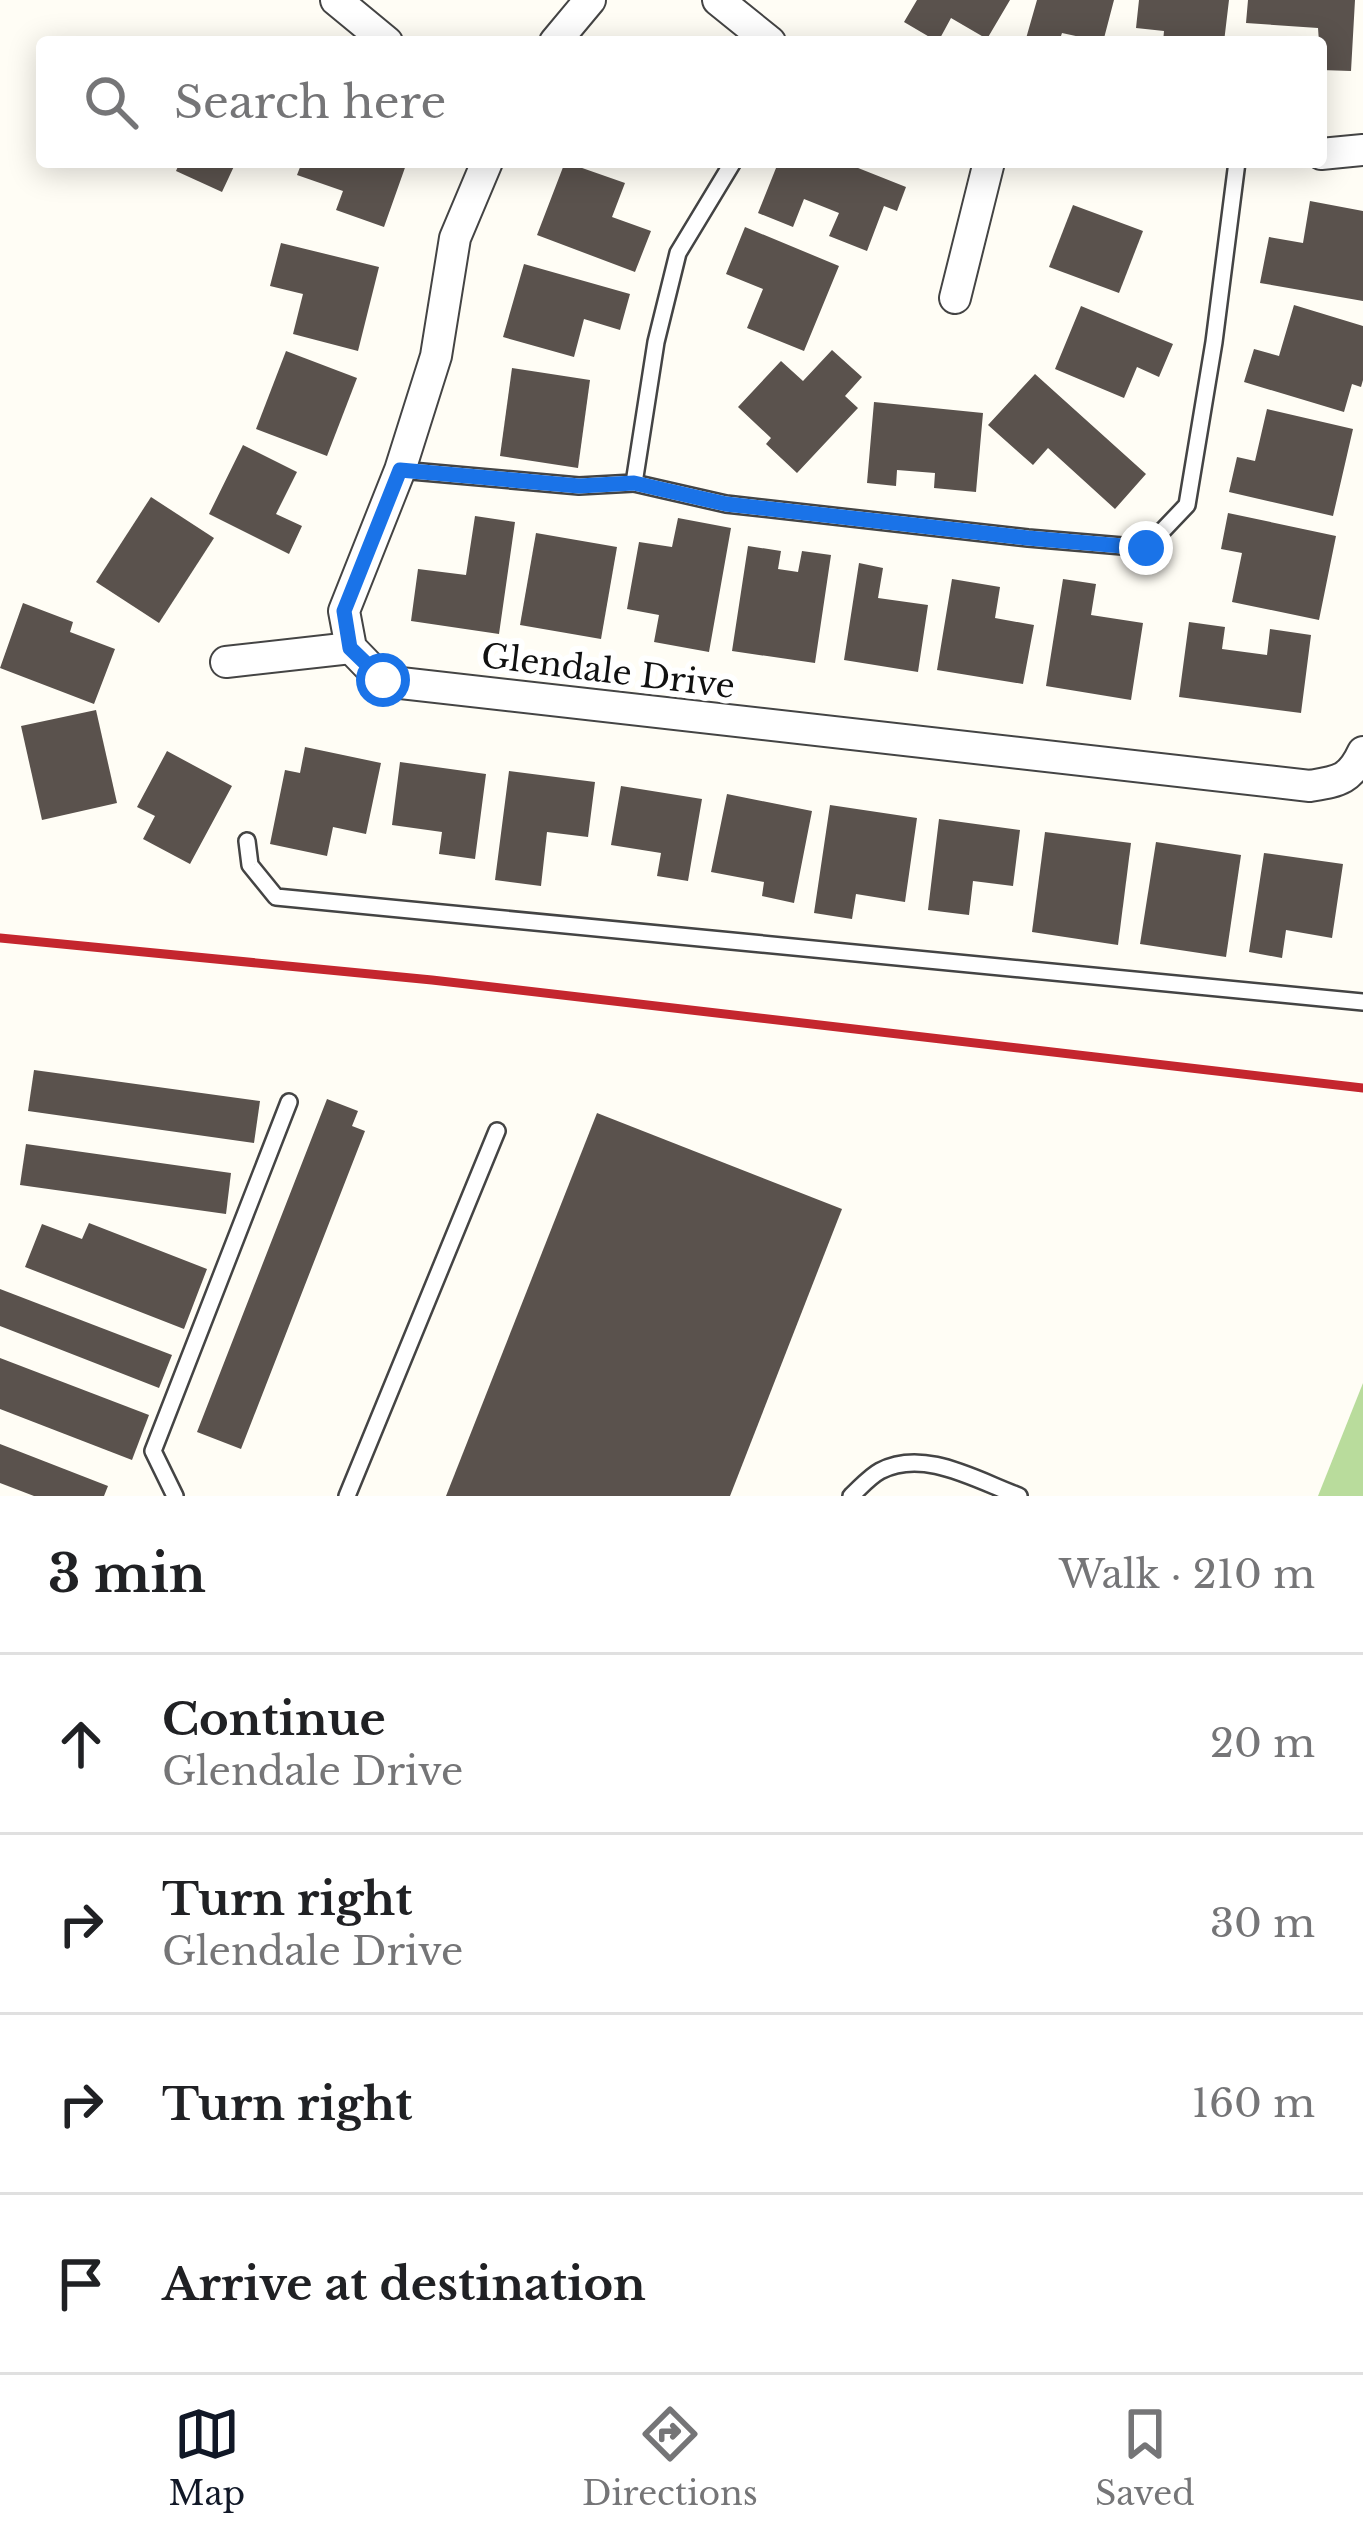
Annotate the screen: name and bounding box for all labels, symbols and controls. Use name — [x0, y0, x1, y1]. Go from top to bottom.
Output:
search box — [36, 36, 1327, 168]
icon: search — [78, 69, 144, 135]
text: Search here — [174, 74, 446, 130]
route end — [1119, 521, 1173, 575]
street label: Glendale Drive — [479, 635, 737, 707]
route start — [356, 653, 410, 707]
text: 3 min — [48, 1543, 206, 1606]
text: Walk · 210 m — [1059, 1550, 1315, 1599]
text: Continue — [162, 1691, 386, 1747]
icon: ahead — [48, 1711, 114, 1777]
text: 20 m — [1210, 1719, 1315, 1768]
text: Glendale Drive — [162, 1747, 463, 1796]
text: Turn right — [162, 1871, 412, 1927]
icon: right — [48, 1891, 114, 1957]
text: 30 m — [1210, 1899, 1315, 1948]
text: Glendale Drive — [162, 1927, 463, 1976]
icon: right — [48, 2071, 114, 2137]
text: Turn right — [162, 2076, 412, 2132]
text: 160 m — [1192, 2079, 1315, 2128]
icon: arrive — [48, 2251, 114, 2317]
text: Arrive at destination — [162, 2256, 646, 2312]
tab: Map — [169, 2401, 245, 2514]
tab: Directions — [582, 2401, 758, 2514]
tab: Saved — [1095, 2401, 1194, 2514]

